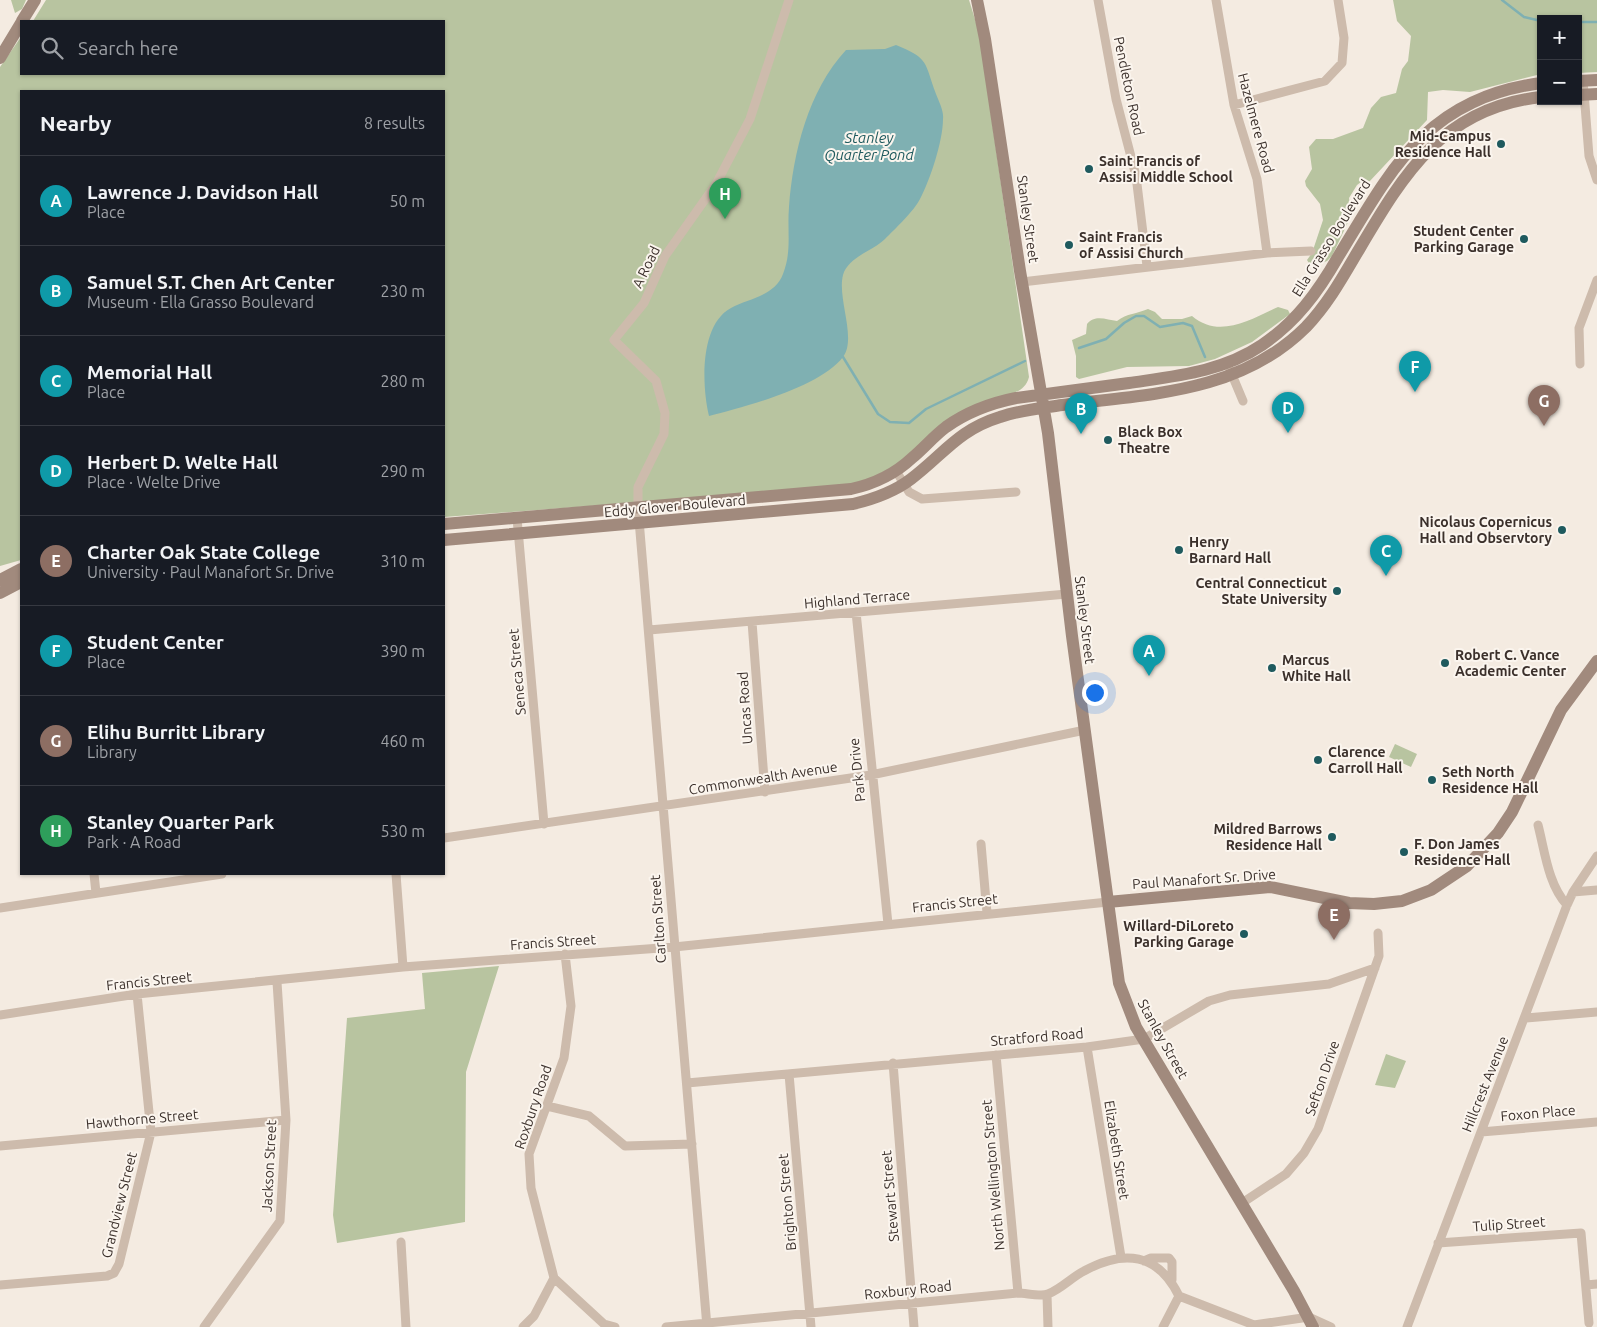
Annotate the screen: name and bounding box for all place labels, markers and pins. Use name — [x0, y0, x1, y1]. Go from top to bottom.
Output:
place label: Mid-Campus Residence Hall — [1395, 128, 1491, 160]
marker: Mid-Campus Residence Hall — [1495, 138, 1507, 150]
place label: Saint Francis of Assisi Middle School — [1099, 153, 1233, 185]
marker: Saint Francis of Assisi Middle School — [1083, 163, 1095, 175]
pin: H — [709, 178, 741, 219]
place label: Student Center Parking Garage — [1413, 223, 1514, 255]
place label: Saint Francis of Assisi Church — [1079, 229, 1183, 261]
marker: Student Center Parking Garage — [1518, 233, 1530, 245]
marker: Saint Francis of Assisi Church — [1063, 239, 1075, 251]
pin: F — [1399, 351, 1431, 392]
pin: G — [1528, 385, 1560, 426]
pin: D — [1272, 392, 1304, 433]
pin: B — [1065, 393, 1097, 434]
place label: Black Box Theatre — [1118, 424, 1183, 456]
marker: Black Box Theatre — [1102, 434, 1114, 446]
place label: Nicolaus Copernicus Hall and Observtory — [1419, 514, 1553, 546]
marker: Nicolaus Copernicus Hall and Observtory — [1556, 524, 1568, 536]
place label: Henry Barnard Hall — [1189, 534, 1271, 566]
pin: C — [1370, 535, 1402, 576]
marker: Henry Barnard Hall — [1173, 544, 1185, 556]
place label: Central Connecticut State University — [1196, 575, 1328, 607]
marker: Central Connecticut State University — [1331, 585, 1343, 597]
pin: A — [1133, 635, 1165, 676]
place label: Robert C. Vance Academic Center — [1455, 647, 1566, 679]
place label: Marcus White Hall — [1282, 652, 1351, 684]
marker: Robert C. Vance Academic Center — [1439, 657, 1451, 669]
marker: Marcus White Hall — [1266, 662, 1278, 674]
place label: Clarence Carroll Hall — [1328, 744, 1403, 776]
marker: Clarence Carroll Hall — [1312, 754, 1324, 766]
place label: Seth North Residence Hall — [1442, 764, 1538, 796]
marker: Seth North Residence Hall — [1426, 774, 1438, 786]
place label: Mildred Barrows Residence Hall — [1213, 821, 1322, 853]
marker: Mildred Barrows Residence Hall — [1326, 831, 1338, 843]
place label: F. Don James Residence Hall — [1414, 836, 1510, 868]
marker: F. Don James Residence Hall — [1398, 846, 1410, 858]
pin: E — [1318, 899, 1350, 940]
place label: Willard-DiLoreto Parking Garage — [1123, 918, 1234, 950]
marker: Willard-DiLoreto Parking Garage — [1238, 928, 1250, 940]

